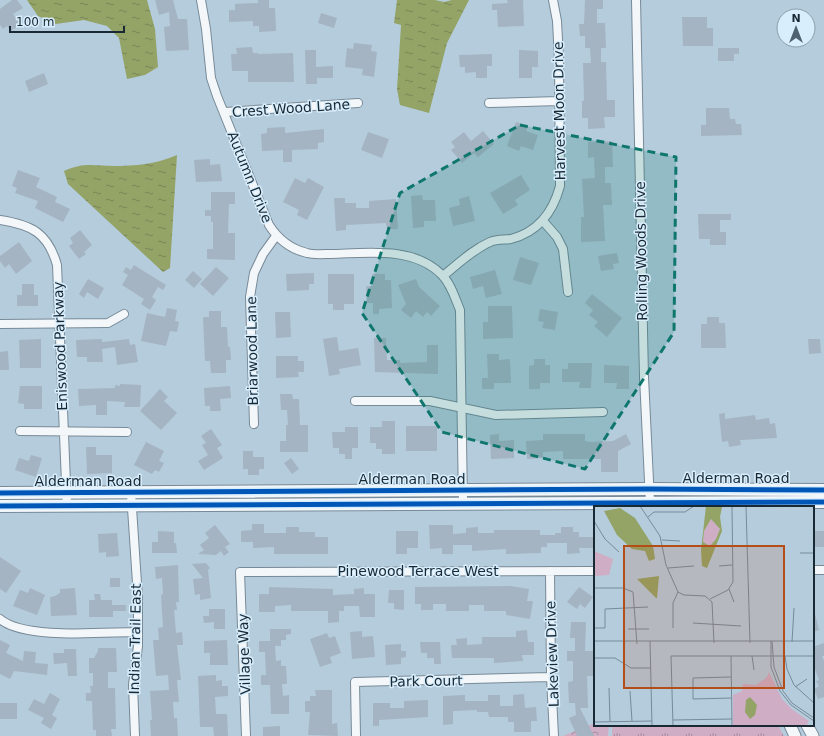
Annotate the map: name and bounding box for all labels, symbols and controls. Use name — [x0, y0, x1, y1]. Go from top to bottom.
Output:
scale bar — [10, 8, 124, 34]
north arrow — [776, 8, 816, 48]
text: N — [791, 12, 801, 25]
text: 100 m — [16, 15, 54, 29]
street label: Harvest Moon Drive — [550, 41, 568, 181]
street label: Crest Wood Lane — [231, 96, 351, 120]
street label: Autumn Drive — [224, 129, 276, 225]
street label: Rolling Woods Drive — [632, 181, 650, 321]
street label: Eniswood Parkway — [50, 281, 70, 411]
street label: Briarwood Lane — [243, 296, 261, 406]
street label: Alderman Road — [682, 470, 790, 486]
street label: Alderman Road — [358, 471, 466, 487]
street label: Alderman Road — [34, 473, 142, 489]
inset map — [594, 506, 814, 726]
street label: Pinewood Terrace West — [337, 563, 499, 579]
street label: Indian Trail East — [126, 583, 144, 695]
street label: Lakeview Drive — [542, 600, 562, 708]
street label: Village Way — [235, 613, 253, 695]
street label: Park Court — [389, 672, 463, 690]

